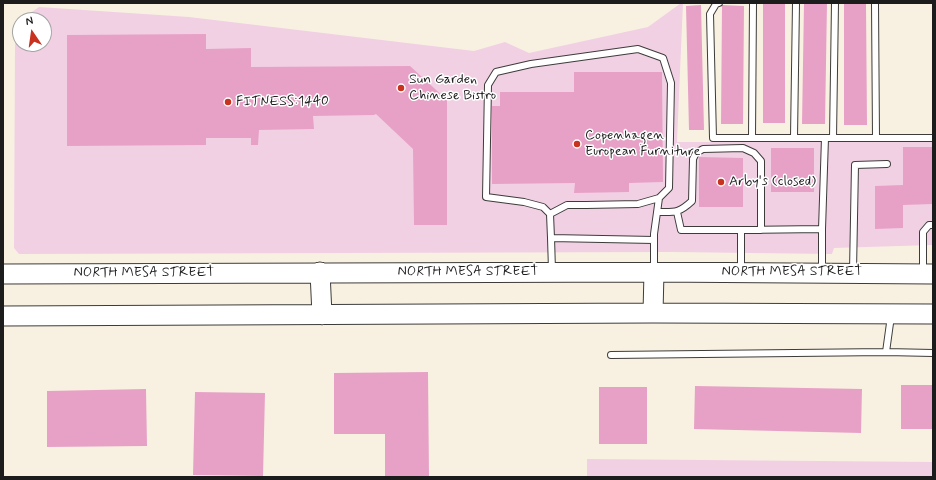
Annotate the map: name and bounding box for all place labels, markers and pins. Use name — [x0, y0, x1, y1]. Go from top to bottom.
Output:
place label: Sun Garden Chinese Bistro — [409, 72, 496, 104]
marker: Sun Garden Chinese Bistro — [396, 83, 406, 93]
place label: FITNESS:1440 — [236, 94, 329, 110]
marker: FITNESS:1440 — [223, 97, 233, 107]
place label: Copenhagen European Furniture — [585, 128, 700, 160]
marker: Copenhagen European Furniture — [572, 139, 582, 149]
place label: Arby's (closed) — [729, 174, 816, 190]
marker: Arby's (closed) — [716, 177, 726, 187]

